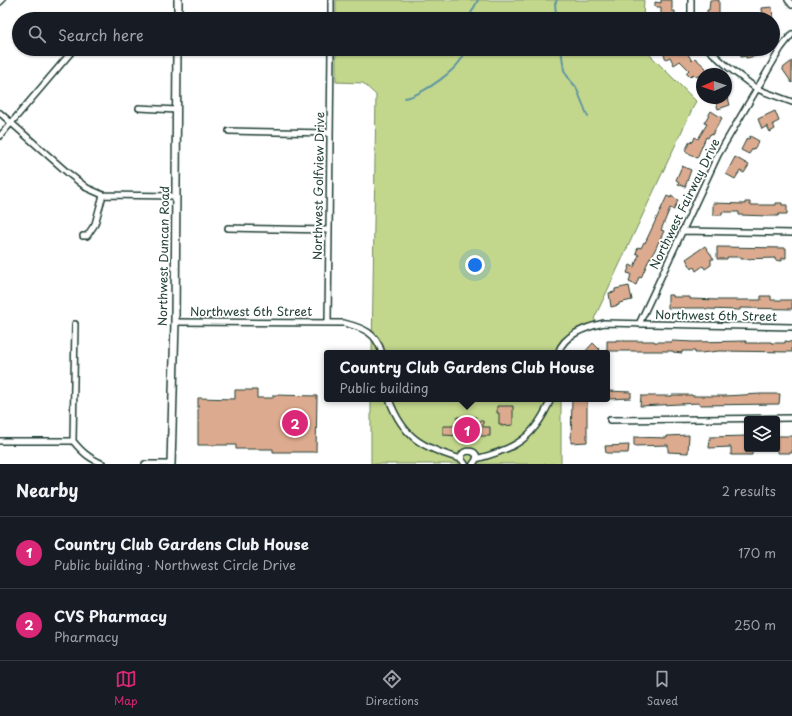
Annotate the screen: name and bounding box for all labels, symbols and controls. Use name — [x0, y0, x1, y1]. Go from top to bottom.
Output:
search box — [12, 12, 780, 56]
icon: search — [26, 23, 48, 45]
text: Search here — [58, 23, 144, 46]
north arrow — [696, 68, 732, 104]
street label: Northwest Golfview Drive — [308, 112, 328, 260]
street label: Northwest Fairway Drive — [645, 135, 724, 272]
street label: Northwest Duncan Road — [153, 186, 173, 326]
your location — [465, 255, 485, 275]
street label: Northwest 6th Street — [190, 302, 312, 320]
street label: Northwest 6th Street — [655, 305, 777, 325]
popup — [324, 350, 610, 402]
text: Country Club Gardens Club House — [340, 355, 594, 378]
text: Public building — [340, 378, 429, 397]
pin: 2 — [282, 408, 308, 438]
pin: 1 — [454, 415, 480, 445]
map controls — [744, 416, 780, 452]
button: layers — [744, 416, 780, 452]
text: Nearby — [16, 477, 78, 503]
text: 2 results — [722, 481, 776, 500]
text: Country Club Gardens Club House — [54, 532, 309, 555]
text: 1 — [26, 543, 32, 562]
text: 170 m — [738, 543, 776, 562]
text: Public building · Northwest Circle Drive — [54, 555, 296, 574]
text: CVS Pharmacy — [54, 604, 167, 627]
text: 2 — [24, 615, 34, 634]
text: 250 m — [734, 615, 776, 634]
text: Pharmacy — [54, 627, 119, 646]
tab: Map — [114, 668, 137, 709]
tab: Directions — [365, 668, 419, 709]
tab: Saved — [647, 668, 678, 709]

